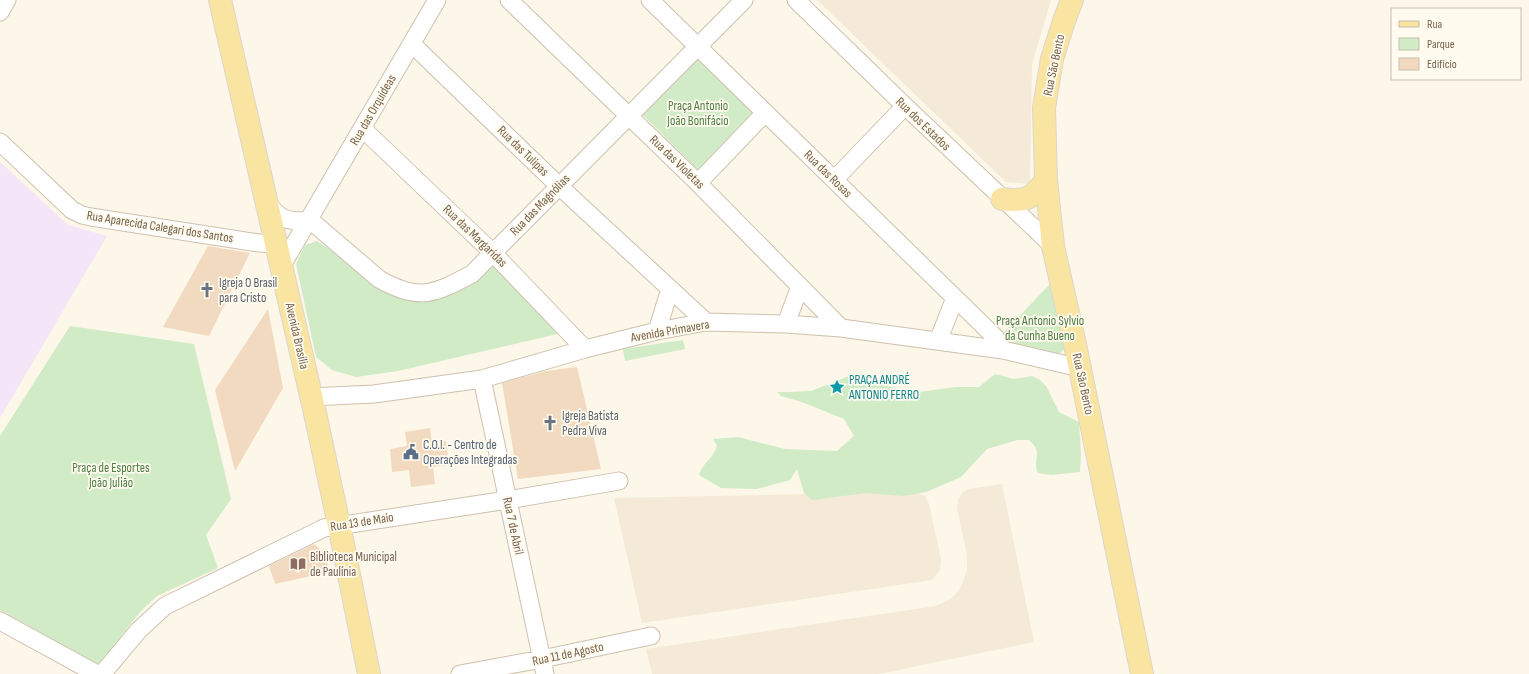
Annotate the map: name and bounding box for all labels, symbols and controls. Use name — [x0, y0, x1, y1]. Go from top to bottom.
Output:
legend — [1391, 8, 1521, 80]
text: Rua — [1427, 17, 1443, 32]
street label: Rua São Bento — [1040, 33, 1068, 97]
text: Parque — [1427, 37, 1455, 52]
text: Edifício — [1427, 57, 1457, 72]
street label: Rua das Orquídeas — [346, 71, 400, 148]
street label: Rua dos Estados — [892, 94, 954, 154]
park label: Praça Antonio João Bonifácio — [666, 98, 729, 129]
street label: Rua das Tulipas — [494, 122, 552, 180]
street label: Rua das Violetas — [646, 132, 708, 192]
street label: Rua das Rosas — [800, 147, 856, 201]
street label: Rua das Magnólias — [507, 171, 574, 239]
street label: Rua das Margaridas — [440, 201, 511, 271]
street label: Rua Aparecida Calegari dos Santos — [86, 208, 235, 247]
place label: Igreja O Brasil para Cristo — [219, 275, 277, 306]
church icon: Igreja O Brasil para Cristo — [198, 281, 216, 299]
street label: Avenida Brasília — [281, 300, 312, 371]
park label: Praça Antonio Sylvio da Cunha Bueno — [996, 313, 1084, 344]
street label: Avenida Primavera — [628, 316, 711, 346]
street label: Rua São Bento — [1069, 352, 1097, 416]
place label: PRAÇA ANDRÉ ANTONIO FERRO — [848, 372, 919, 403]
place icon: PRAÇA ANDRÉ ANTONIO FERRO — [828, 378, 846, 396]
place label: Igreja Batista Pedra Viva — [562, 408, 619, 439]
church icon: Igreja Batista Pedra Viva — [541, 414, 559, 432]
place label: C.O.I. - Centro de Operações Integradas — [423, 437, 518, 468]
public building icon: C.O.I. - Centro de Operações Integradas — [402, 443, 420, 461]
park label: Praça de Esportes João Julião — [72, 460, 150, 491]
street label: Rua 7 de Abril — [499, 496, 527, 556]
street label: Rua 13 de Maio — [329, 509, 395, 535]
place label: Biblioteca Municipal de Paulínia — [310, 549, 397, 580]
library icon: Biblioteca Municipal de Paulínia — [289, 555, 307, 573]
street label: Rua 11 de Agosto — [531, 639, 605, 669]

